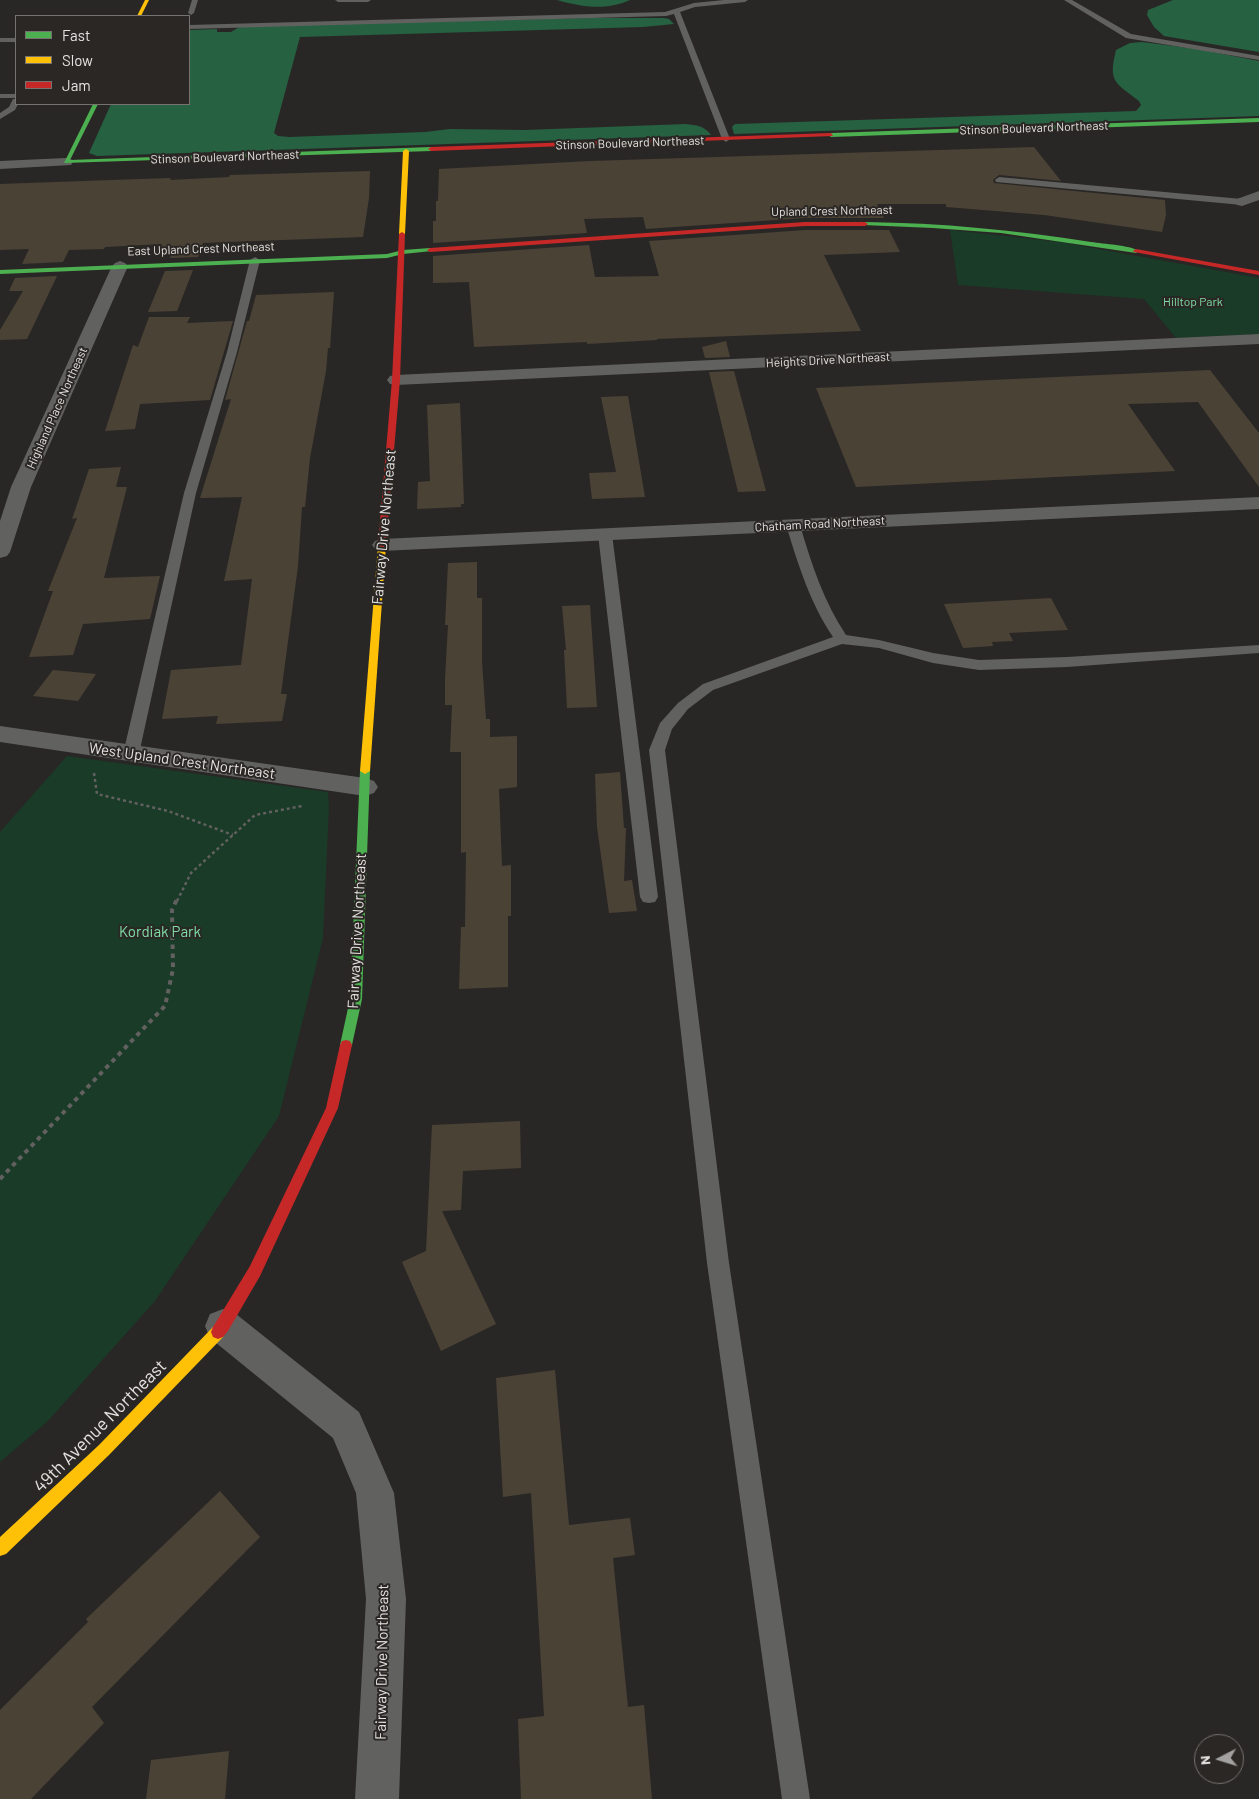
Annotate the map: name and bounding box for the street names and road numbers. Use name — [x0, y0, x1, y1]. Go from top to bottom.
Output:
street label: Stinson Boulevard Northeast — [959, 118, 1109, 138]
street label: Stinson Boulevard Northeast — [555, 133, 705, 153]
street label: Stinson Boulevard Northeast — [150, 147, 300, 167]
street label: Upland Crest Northeast — [771, 203, 893, 219]
street label: East Upland Crest Northeast — [127, 239, 275, 259]
street label: Highland Place Northeast — [24, 345, 90, 471]
street label: Heights Drive Northeast — [766, 350, 890, 370]
street label: Fairway Drive Northeast — [368, 449, 400, 605]
street label: Chatham Road Northeast — [754, 513, 886, 535]
street label: West Upland Crest Northeast — [88, 739, 276, 783]
street label: Fairway Drive Northeast — [344, 853, 370, 1009]
street label: 49th Avenue Northeast — [29, 1355, 171, 1497]
street label: Fairway Drive Northeast — [372, 1584, 392, 1740]

